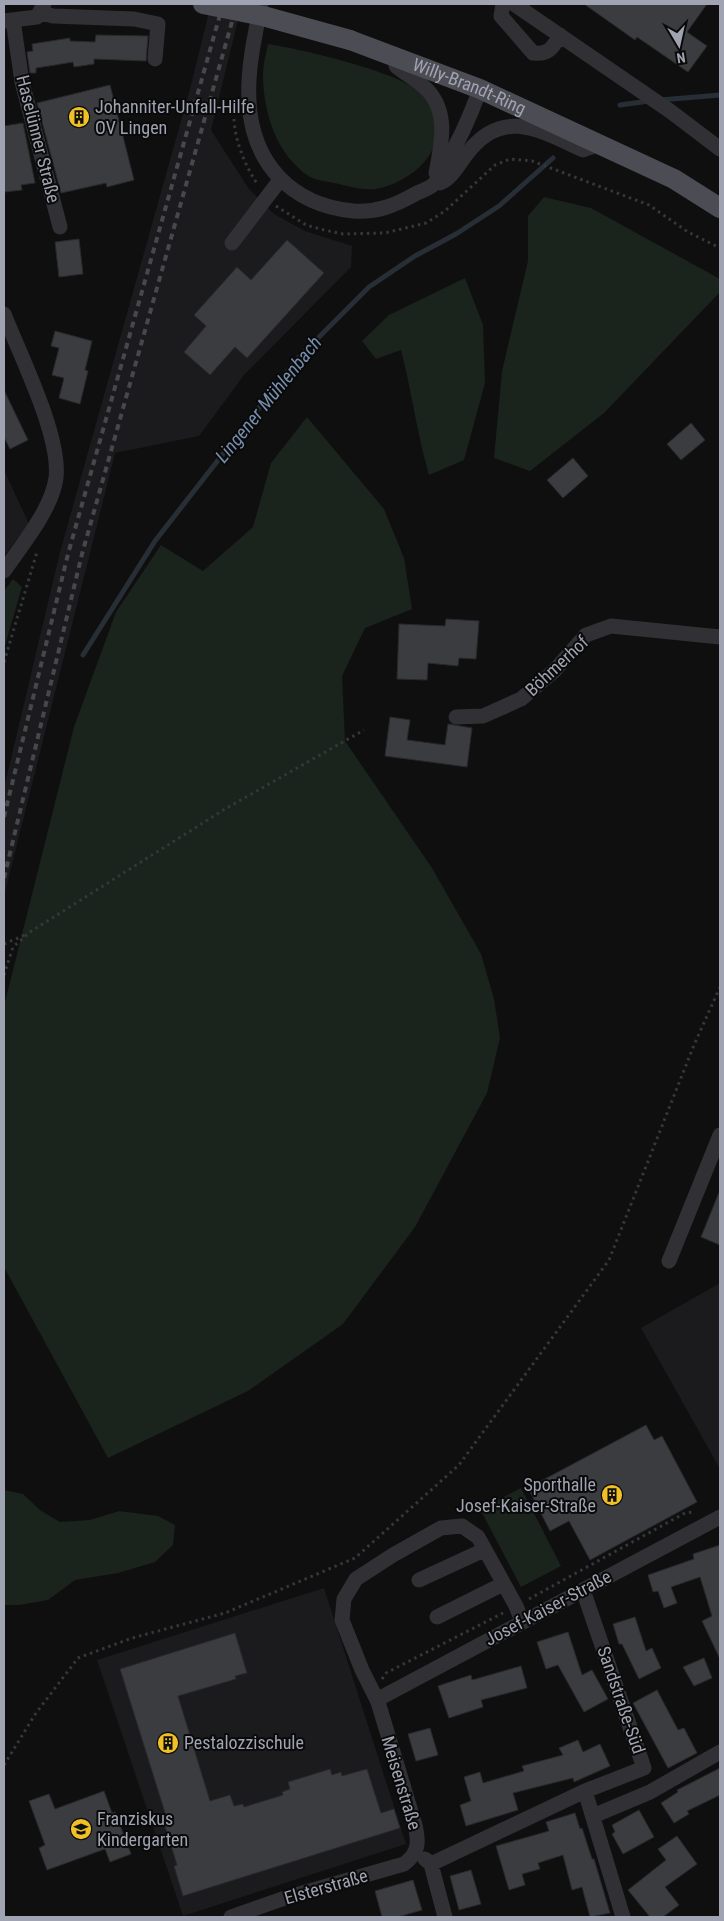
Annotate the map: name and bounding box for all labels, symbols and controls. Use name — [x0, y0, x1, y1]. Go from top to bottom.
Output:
north arrow — [654, 20, 704, 70]
text: N — [676, 49, 687, 66]
street label: Willy-Brandt-Ring — [410, 54, 529, 119]
street label: Haselünner Straße — [12, 73, 65, 205]
place label: Johanniter-Unfall-Hilfe OV Lingen — [95, 96, 255, 138]
building icon: Johanniter-Unfall-Hilfe OV Lingen — [67, 105, 91, 129]
water label: Lingener Mühlenbach — [210, 331, 326, 467]
street label: Böhmerhof — [521, 631, 593, 700]
place label: Sporthalle Josef-Kaiser-Straße — [456, 1474, 596, 1516]
building icon: Sporthalle Josef-Kaiser-Straße — [600, 1483, 624, 1507]
street label: Josef-Kaiser-Straße — [481, 1565, 614, 1650]
street label: Sandstraße-Süd — [593, 1643, 650, 1756]
building icon: Pestalozzischule — [156, 1731, 180, 1755]
place label: Pestalozzischule — [184, 1732, 304, 1753]
street label: Meisenstraße — [377, 1734, 426, 1832]
place label: Franziskus Kindergarten — [97, 1808, 188, 1850]
school or university icon: Franziskus Kindergarten — [69, 1817, 93, 1841]
street label: Elsterstraße — [282, 1865, 370, 1908]

